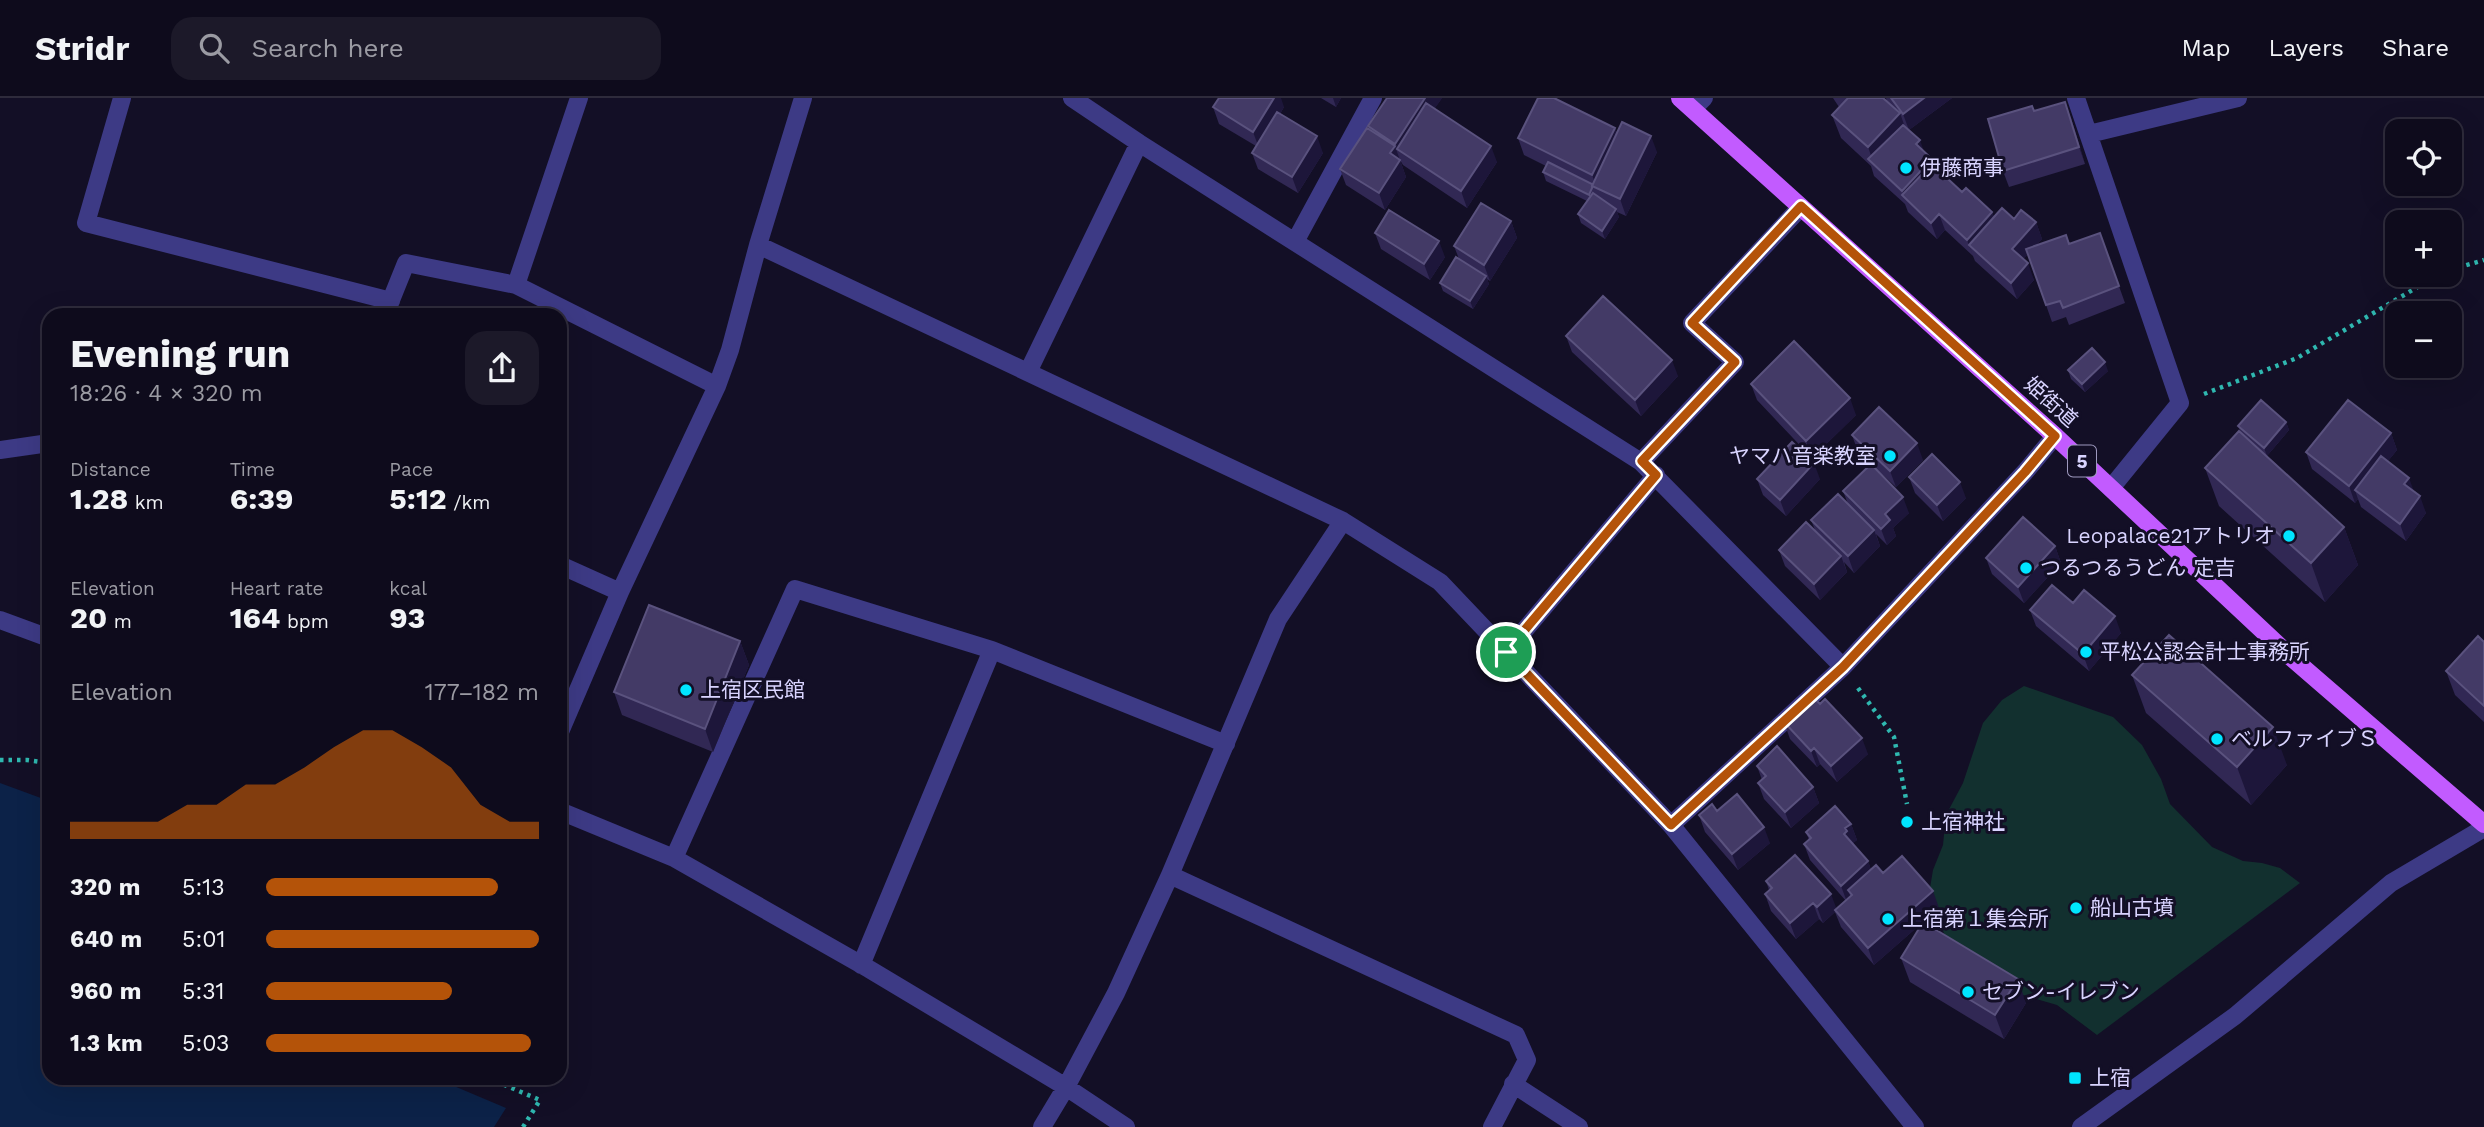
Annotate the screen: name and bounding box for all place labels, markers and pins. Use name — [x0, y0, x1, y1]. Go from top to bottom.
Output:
place label: 伊藤商事 — [1920, 155, 2004, 180]
marker: 伊藤商事 — [1898, 160, 1914, 176]
place label: ヤマハ音楽教室 — [1729, 443, 1876, 468]
marker: ヤマハ音楽教室 — [1882, 448, 1898, 464]
place label: Leopalace21アトリオ — [2066, 523, 2275, 548]
marker: Leopalace21アトリオ — [2281, 528, 2297, 544]
place label: つるつるうどん 定吉 — [2040, 555, 2235, 580]
marker: つるつるうどん 定吉 — [2018, 560, 2034, 576]
pin — [1476, 622, 1536, 682]
place label: 平松公認会計士事務所 — [2100, 639, 2310, 664]
marker: 平松公認会計士事務所 — [2078, 644, 2094, 660]
place label: 上宿区民館 — [700, 677, 805, 702]
marker: 上宿区民館 — [678, 682, 694, 698]
place label: ベルファイブＳ — [2231, 726, 2378, 751]
marker: ベルファイブＳ — [2209, 731, 2225, 747]
place label: 上宿神社 — [1921, 809, 2005, 834]
marker: 上宿神社 — [1899, 814, 1915, 830]
place label: 船山古墳 — [2090, 895, 2174, 920]
marker: 船山古墳 — [2068, 900, 2084, 916]
place label: 上宿第１集会所 — [1902, 906, 2049, 931]
marker: 上宿第１集会所 — [1880, 911, 1896, 927]
place label: セブン-イレブン — [1982, 979, 2140, 1004]
marker: セブン-イレブン — [1960, 984, 1976, 1000]
place label: 上宿 — [2089, 1065, 2131, 1090]
marker: 上宿 — [2067, 1070, 2083, 1086]

